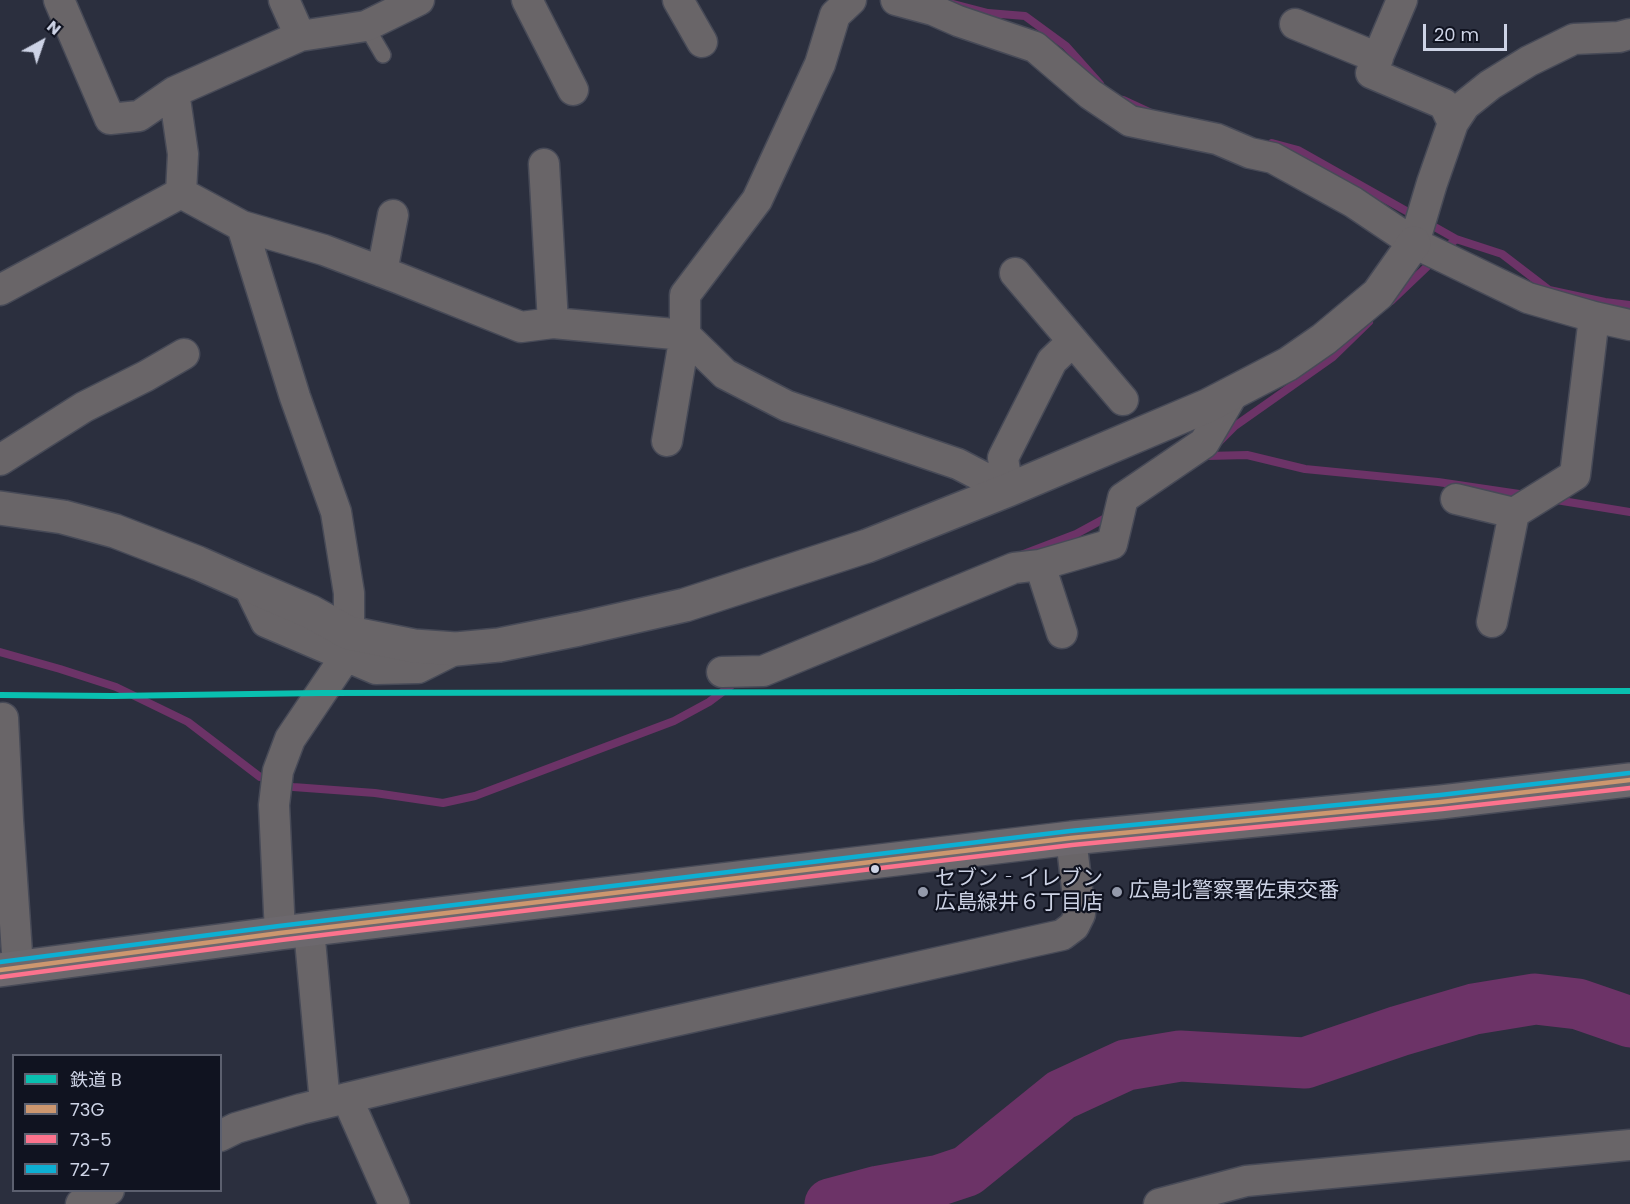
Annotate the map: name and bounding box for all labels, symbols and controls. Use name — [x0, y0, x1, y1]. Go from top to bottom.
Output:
north arrow — [12, 12, 72, 72]
scale bar — [1426, 12, 1510, 50]
text: N — [42, 15, 66, 41]
text: 20 m — [1434, 22, 1479, 47]
unlabelled marker — [869, 863, 881, 875]
place label: セブン‐イレブン 広島緑井６丁目店 — [935, 867, 1103, 917]
place label: 広島北警察署佐東交番 — [1129, 879, 1339, 905]
marker: セブン‐イレブン 広島緑井６丁目店 — [916, 885, 930, 899]
marker: 広島北警察署佐東交番 — [1110, 885, 1124, 899]
legend — [12, 1054, 222, 1192]
text: 鉄道 B — [70, 1067, 122, 1092]
text: 73G — [70, 1097, 104, 1122]
text: 73-5 — [70, 1127, 112, 1152]
text: 72-7 — [70, 1157, 110, 1182]

